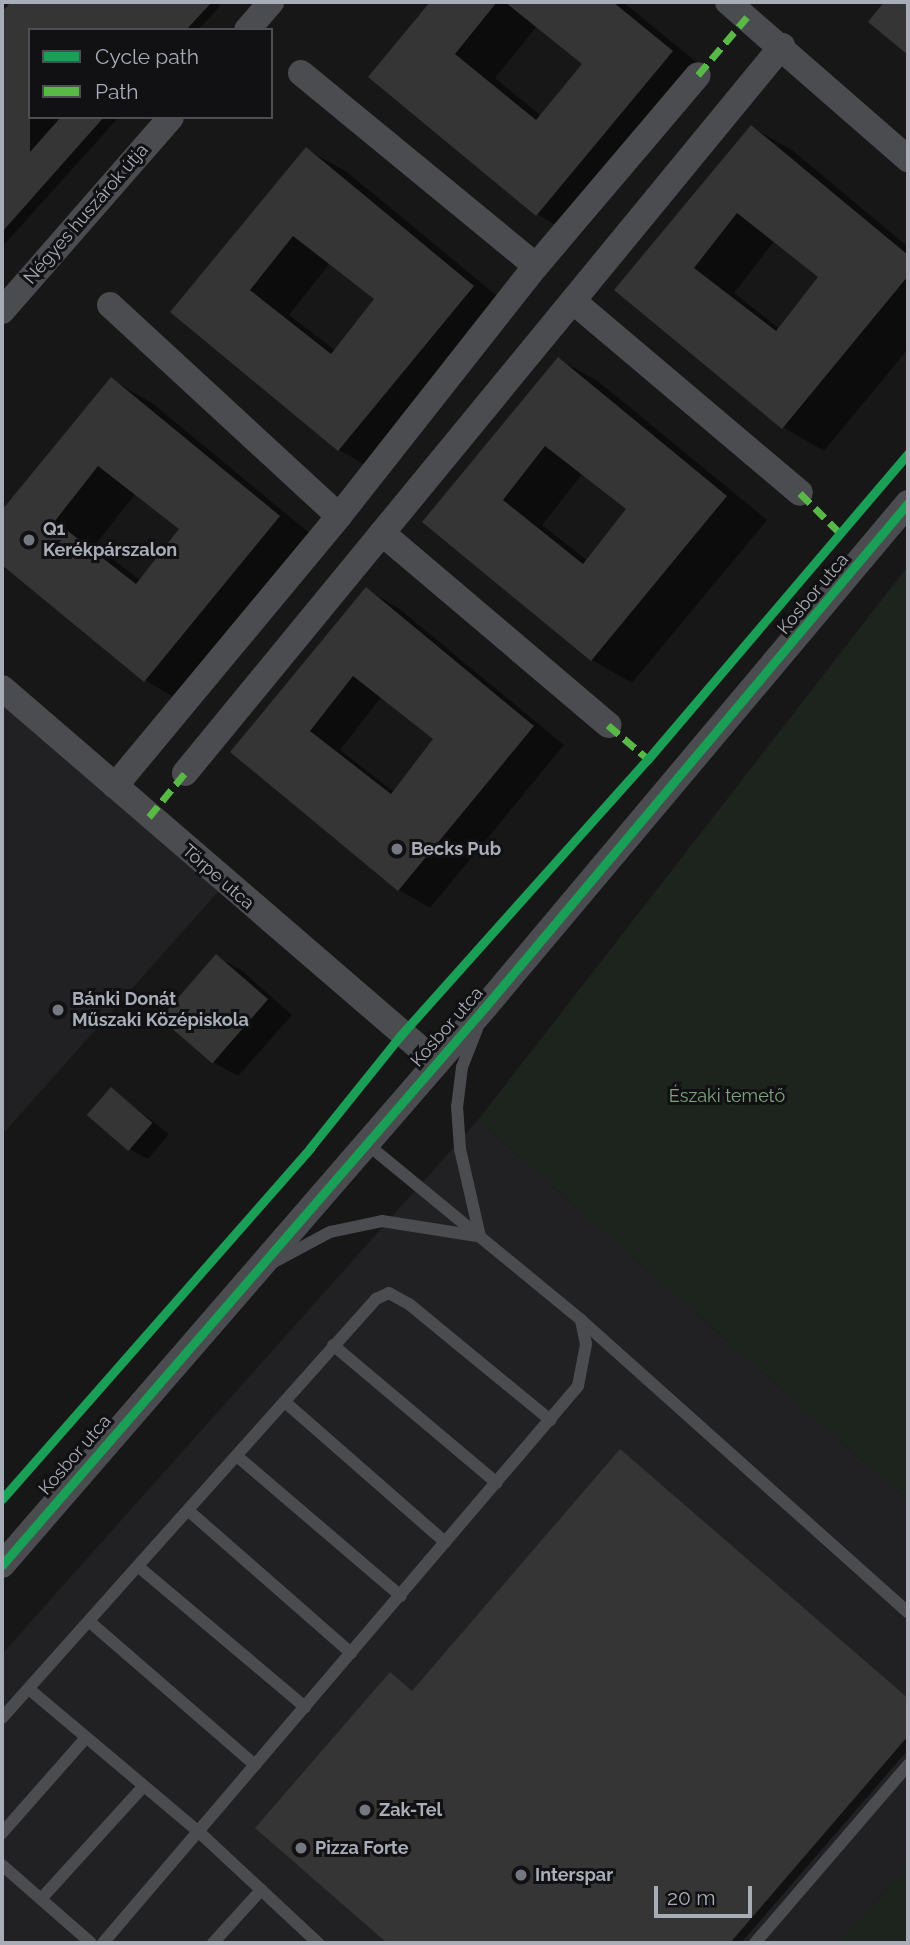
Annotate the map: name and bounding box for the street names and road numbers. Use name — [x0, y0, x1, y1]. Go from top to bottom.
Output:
street label: Négyes huszárok útja — [19, 139, 153, 289]
street label: Kosbor utca — [773, 549, 853, 639]
street label: Törpe utca — [178, 840, 258, 914]
street label: Kosbor utca — [406, 982, 488, 1072]
street label: Kosbor utca — [34, 1410, 116, 1500]

